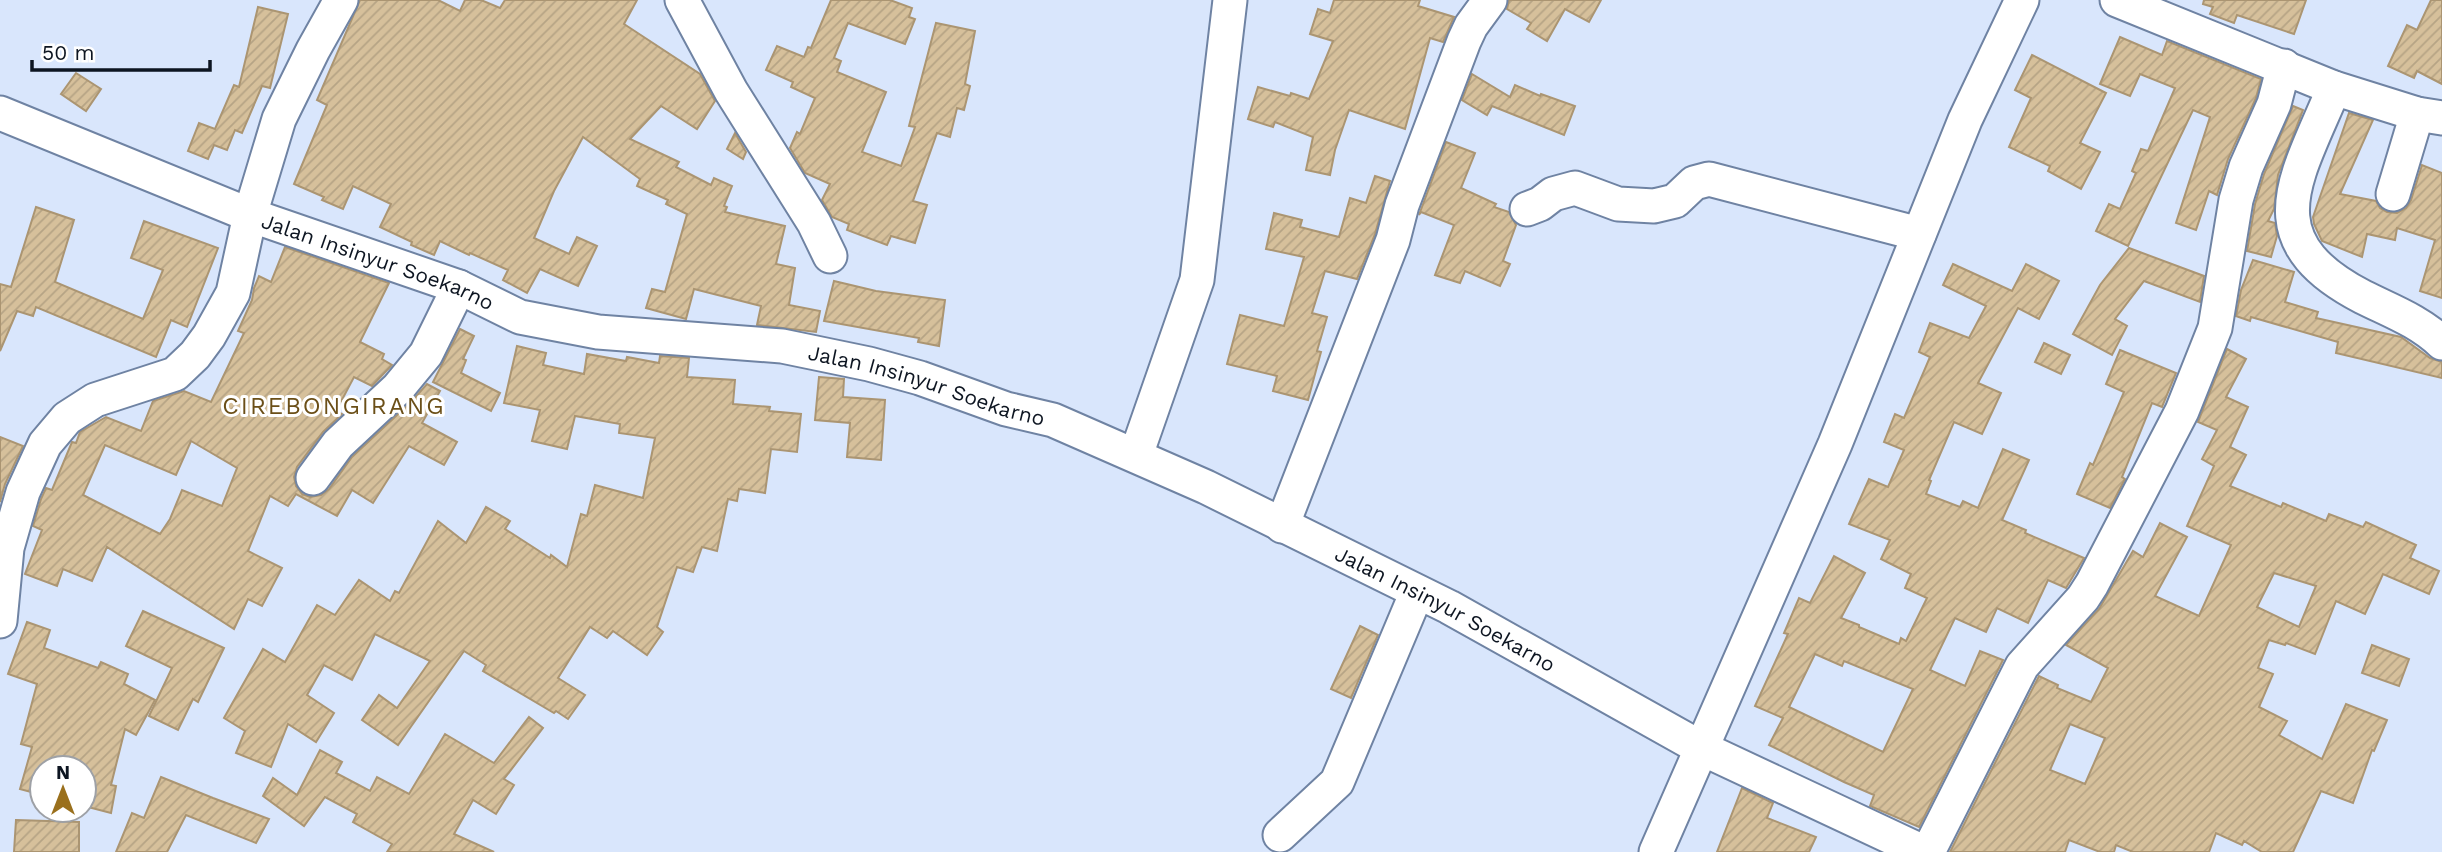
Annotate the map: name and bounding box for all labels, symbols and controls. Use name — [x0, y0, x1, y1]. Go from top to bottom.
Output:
scale bar — [32, 28, 210, 72]
text: 50 m — [42, 40, 94, 65]
street label: Jalan Insinyur Soekarno — [258, 207, 498, 315]
street label: Jalan Insinyur Soekarno — [806, 339, 1047, 430]
district label: CIREBONGIRANG — [222, 392, 446, 420]
street label: Jalan Insinyur Soekarno — [1331, 540, 1560, 677]
north arrow — [28, 754, 98, 824]
text: N — [56, 761, 70, 784]

